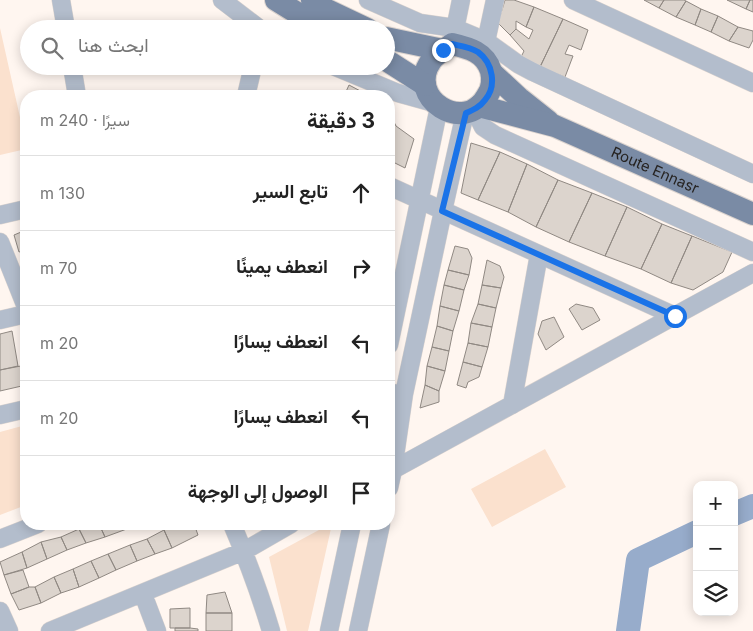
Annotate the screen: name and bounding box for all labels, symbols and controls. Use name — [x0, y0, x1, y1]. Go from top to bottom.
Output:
search box — [20, 20, 395, 75]
icon: search — [38, 34, 66, 62]
text: ابحث هنا — [78, 34, 149, 57]
route end — [432, 39, 455, 62]
text: 3 دقيقة — [307, 108, 375, 133]
text: سيرًا · 240 m — [40, 110, 130, 130]
street label: Route Ennasr — [608, 142, 702, 198]
icon: ahead — [347, 179, 375, 207]
text: تابع السير — [253, 180, 328, 203]
text: 130 m — [40, 183, 85, 203]
icon: right — [347, 254, 375, 282]
text: انعطف يمينًا — [236, 255, 328, 278]
text: 70 m — [40, 258, 77, 278]
route start — [664, 305, 687, 328]
icon: left — [347, 329, 375, 357]
text: انعطف يسارًا — [234, 330, 328, 353]
text: 20 m — [40, 333, 78, 353]
icon: left — [347, 404, 375, 432]
text: انعطف يسارًا — [234, 405, 328, 428]
text: 20 m — [40, 408, 78, 428]
icon: arrive — [347, 479, 375, 507]
text: الوصول إلى الوجهة — [188, 480, 328, 503]
map controls — [693, 481, 738, 616]
button: + — [693, 481, 738, 526]
button: − — [693, 526, 738, 571]
button: layers — [693, 571, 738, 616]

